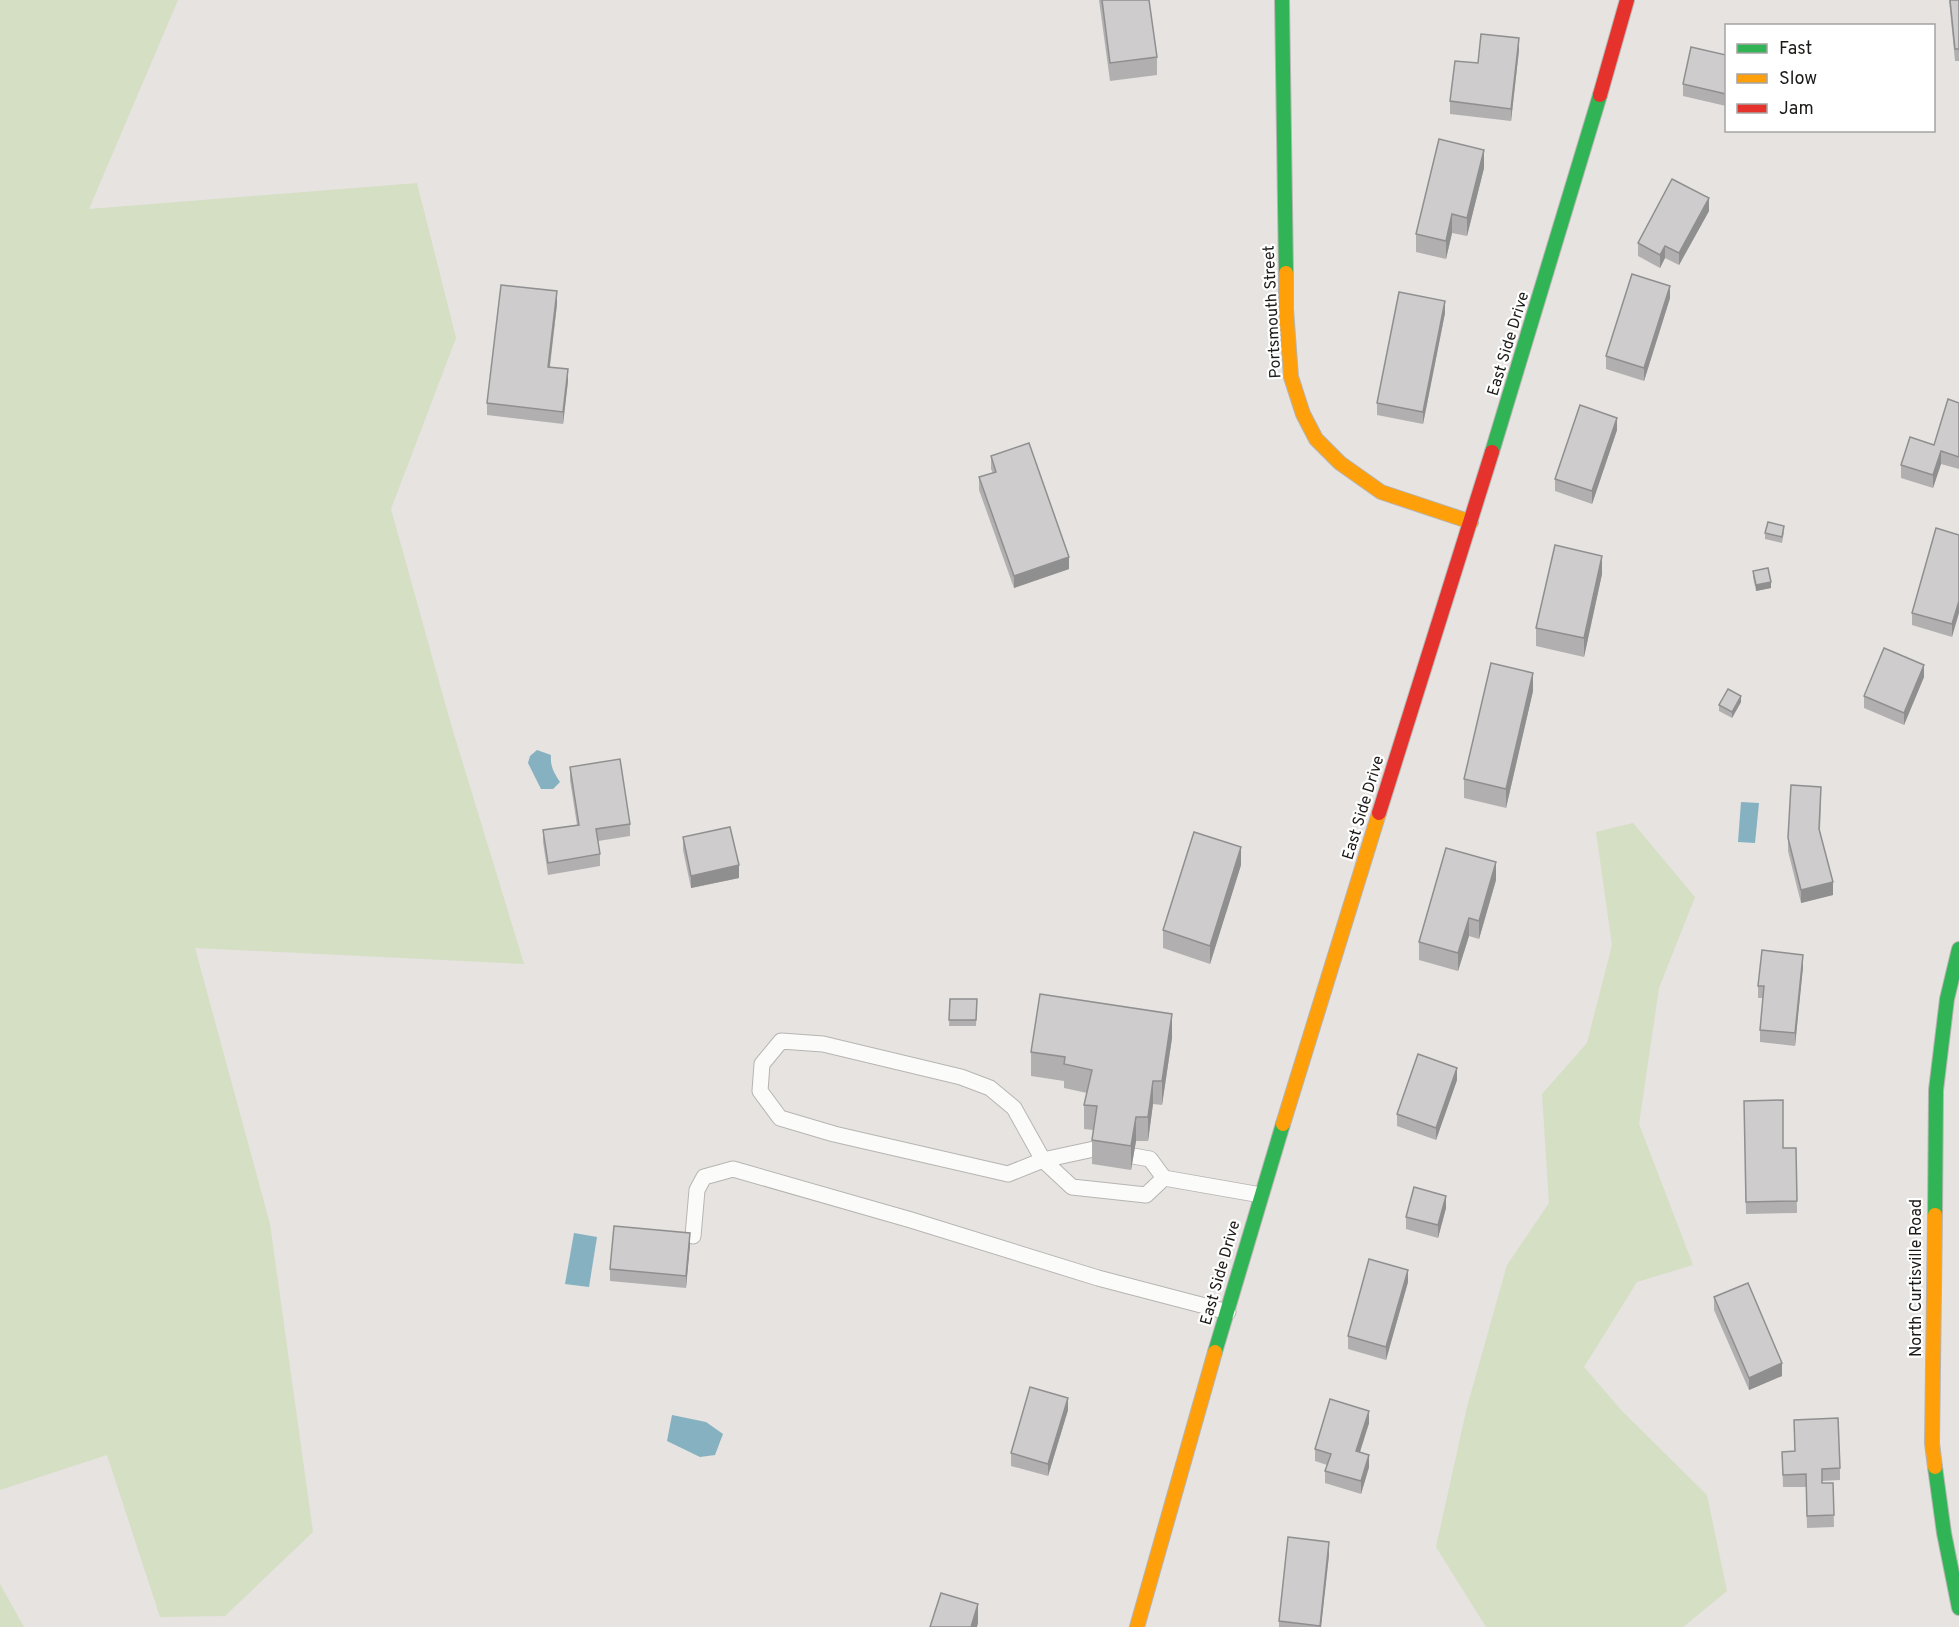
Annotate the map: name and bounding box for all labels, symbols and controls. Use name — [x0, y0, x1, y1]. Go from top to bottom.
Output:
legend — [1725, 24, 1935, 132]
text: Fast — [1779, 38, 1812, 61]
text: Slow — [1779, 68, 1817, 91]
text: Jam — [1779, 98, 1814, 121]
street label: Portsmouth Street — [1260, 245, 1286, 379]
street label: East Side Drive — [1484, 289, 1534, 399]
street label: East Side Drive — [1339, 753, 1389, 863]
street label: North Curtisville Road — [1907, 1199, 1927, 1357]
street label: East Side Drive — [1197, 1218, 1245, 1328]

